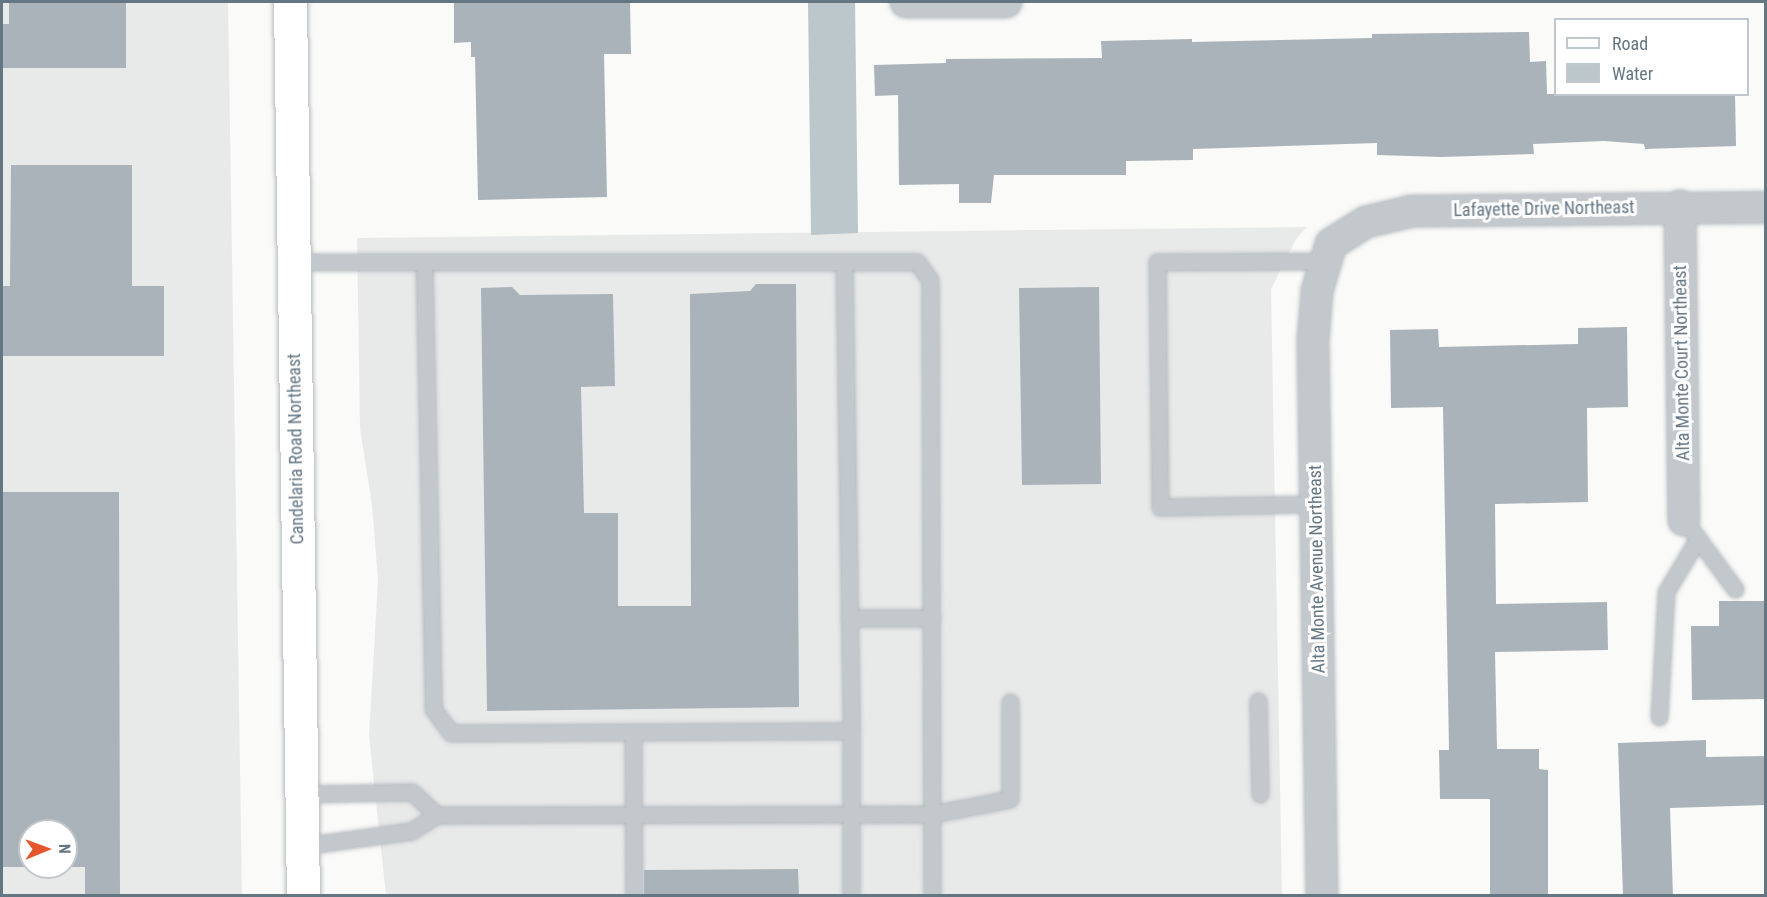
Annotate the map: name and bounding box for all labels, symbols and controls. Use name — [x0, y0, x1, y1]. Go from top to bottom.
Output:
legend — [1554, 18, 1749, 96]
text: Road — [1612, 33, 1648, 54]
text: Water — [1612, 63, 1653, 84]
street label: Lafayette Drive Northeast — [1453, 197, 1635, 221]
street label: Alta Monte Court Northeast — [1669, 265, 1695, 461]
street label: Candelaria Road Northeast — [284, 353, 308, 545]
street label: Alta Monte Avenue Northeast — [1304, 465, 1330, 673]
north arrow — [18, 819, 78, 879]
text: N — [55, 844, 74, 854]

